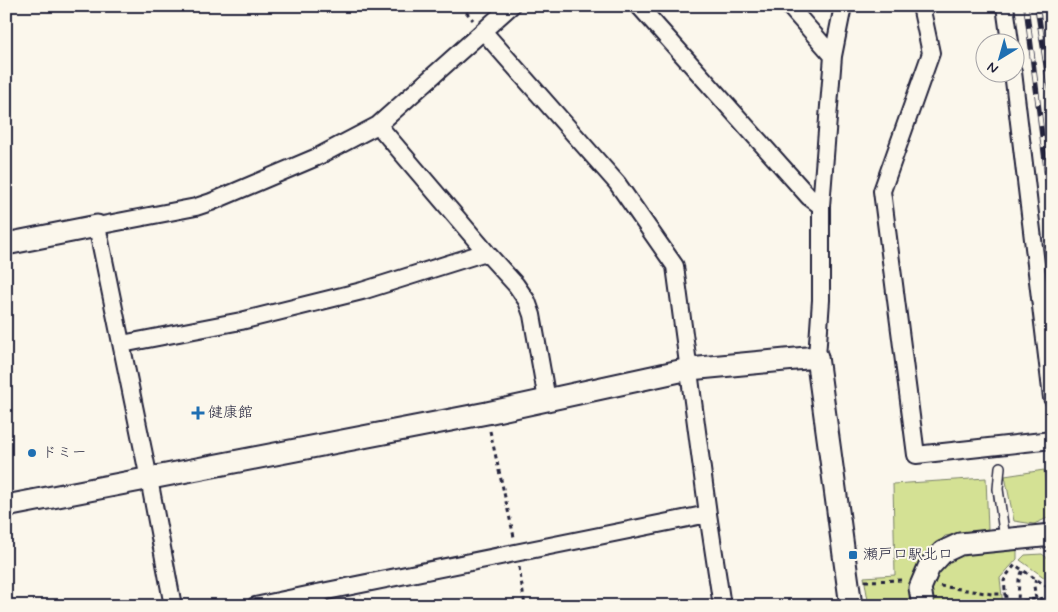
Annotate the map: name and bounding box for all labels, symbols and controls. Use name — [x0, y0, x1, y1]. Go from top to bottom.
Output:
north arrow — [976, 32, 1026, 82]
text: N — [984, 58, 1002, 78]
place label: 健康館 — [208, 403, 253, 423]
marker: 健康館 — [192, 407, 204, 419]
place label: ドミー — [42, 443, 87, 463]
marker: ドミー — [26, 447, 38, 459]
place label: 瀬戸口駅北口 — [863, 545, 953, 565]
marker: 瀬戸口駅北口 — [847, 549, 859, 561]

